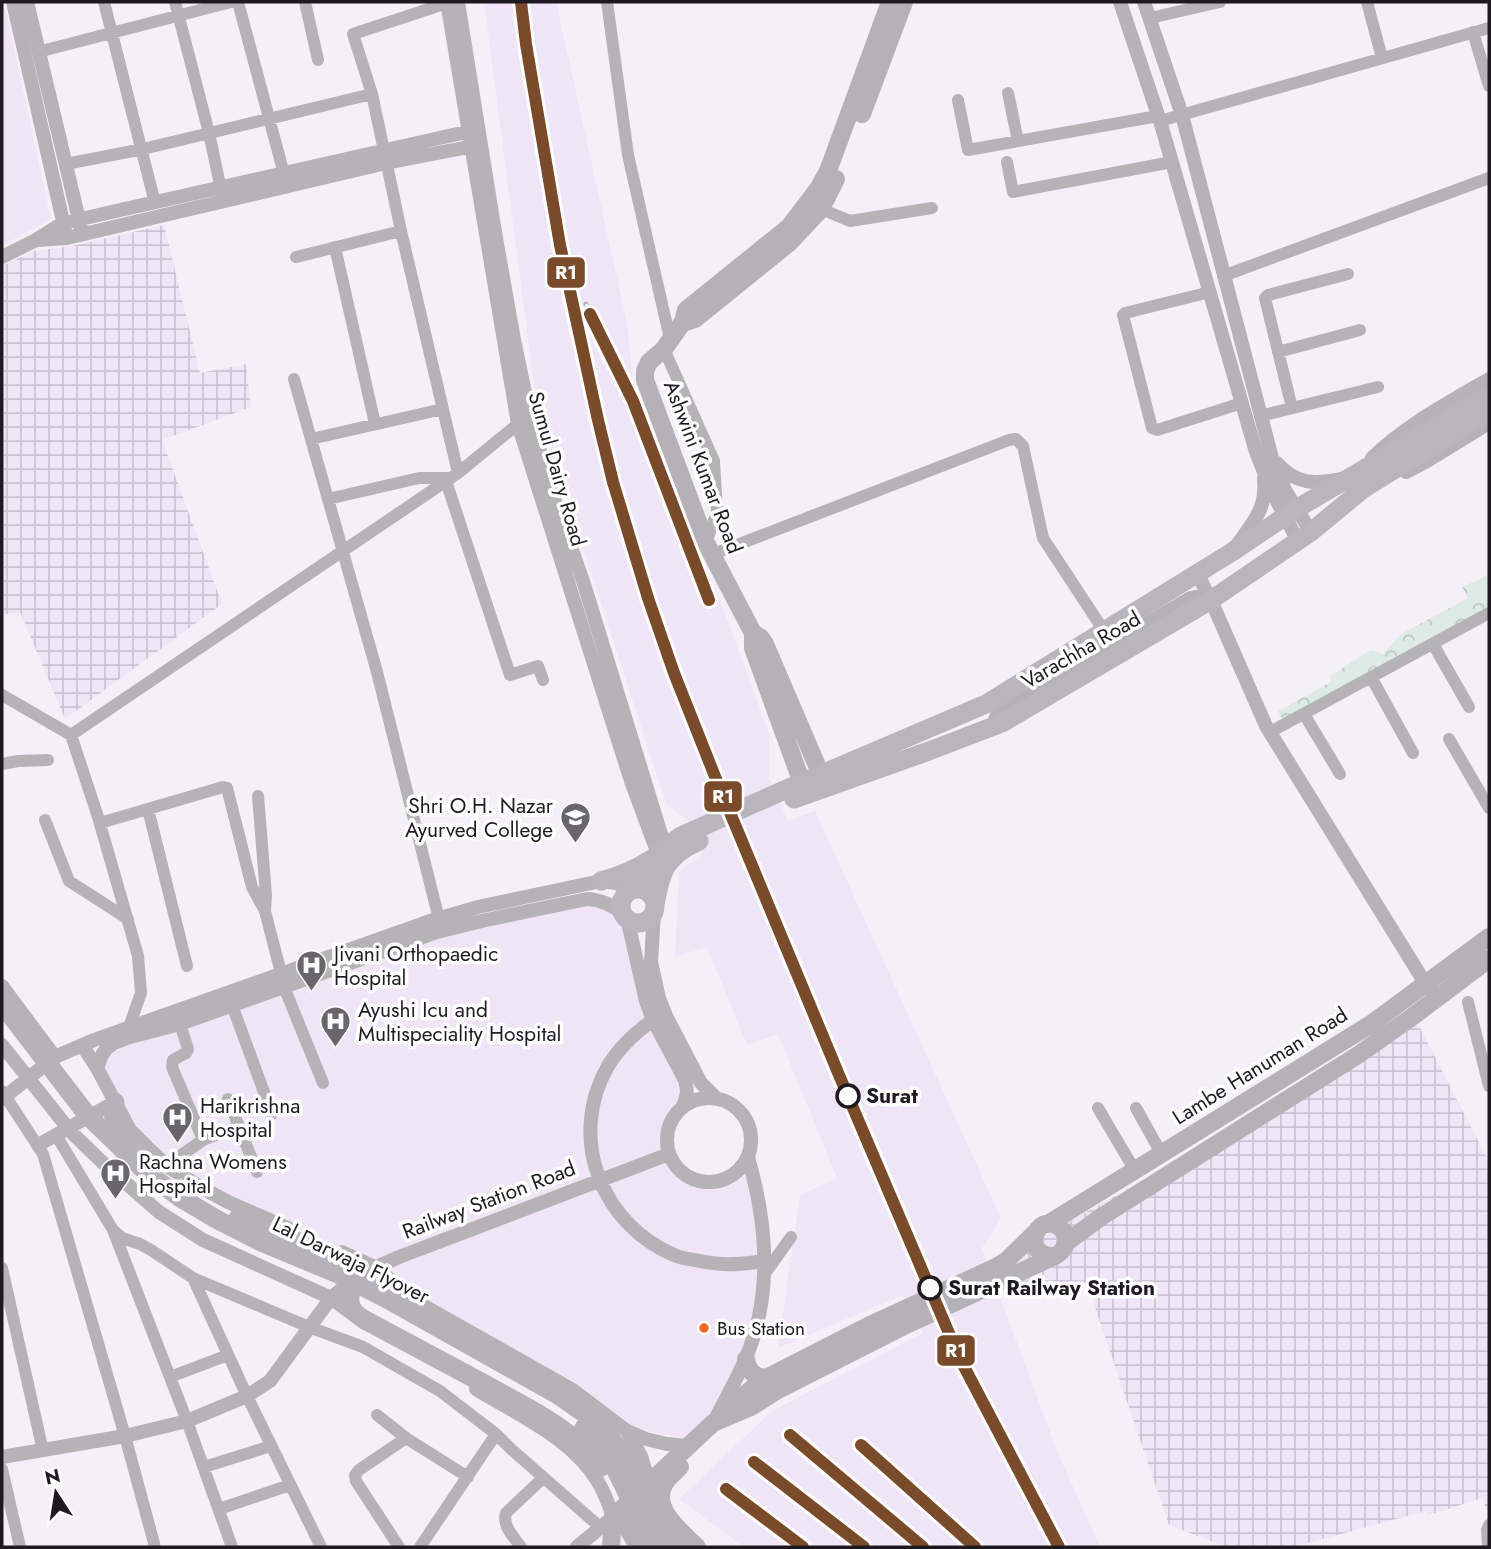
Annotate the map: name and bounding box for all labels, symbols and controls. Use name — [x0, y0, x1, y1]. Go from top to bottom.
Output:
line badge: R1 — [546, 256, 586, 289]
text: R1 — [555, 259, 577, 286]
street label: Ashwini Kumar Road — [656, 376, 750, 558]
street label: Sumul Dairy Road — [521, 388, 593, 550]
street label: Varachha Road — [1016, 604, 1146, 696]
line badge: R1 — [703, 780, 743, 813]
text: R1 — [712, 783, 734, 810]
place label: Shri O.H. Nazar Ayurved College — [405, 791, 554, 845]
school or university icon: Shri O.H. Nazar Ayurved College — [559, 801, 593, 845]
place label: Jivani Orthopaedic Hospital — [331, 939, 498, 993]
hospital icon: Jivani Orthopaedic Hospital — [294, 949, 328, 993]
place label: Ayushi Icu and Multispeciality Hospital — [358, 995, 561, 1049]
street label: Lambe Hanuman Road — [1167, 1000, 1353, 1132]
hospital icon: Ayushi Icu and Multispeciality Hospital — [318, 1005, 352, 1049]
place label: Surat — [866, 1081, 918, 1111]
marker: Surat — [836, 1084, 860, 1108]
place label: Harikrishna Hospital — [200, 1091, 300, 1145]
hospital icon: Harikrishna Hospital — [160, 1101, 194, 1145]
place label: Rachna Womens Hospital — [139, 1147, 287, 1201]
street label: Railway Station Road — [398, 1153, 580, 1247]
hospital icon: Rachna Womens Hospital — [99, 1157, 133, 1201]
street label: Lal Darwaja Flyover — [267, 1209, 435, 1311]
place label: Surat Railway Station — [948, 1273, 1155, 1303]
marker: Surat Railway Station — [918, 1276, 942, 1300]
place label: Bus Station — [717, 1315, 805, 1342]
marker: Bus Station — [697, 1321, 711, 1335]
line badge: R1 — [936, 1334, 976, 1367]
text: R1 — [945, 1337, 967, 1364]
north arrow — [21, 1458, 91, 1528]
text: N — [42, 1462, 63, 1492]

